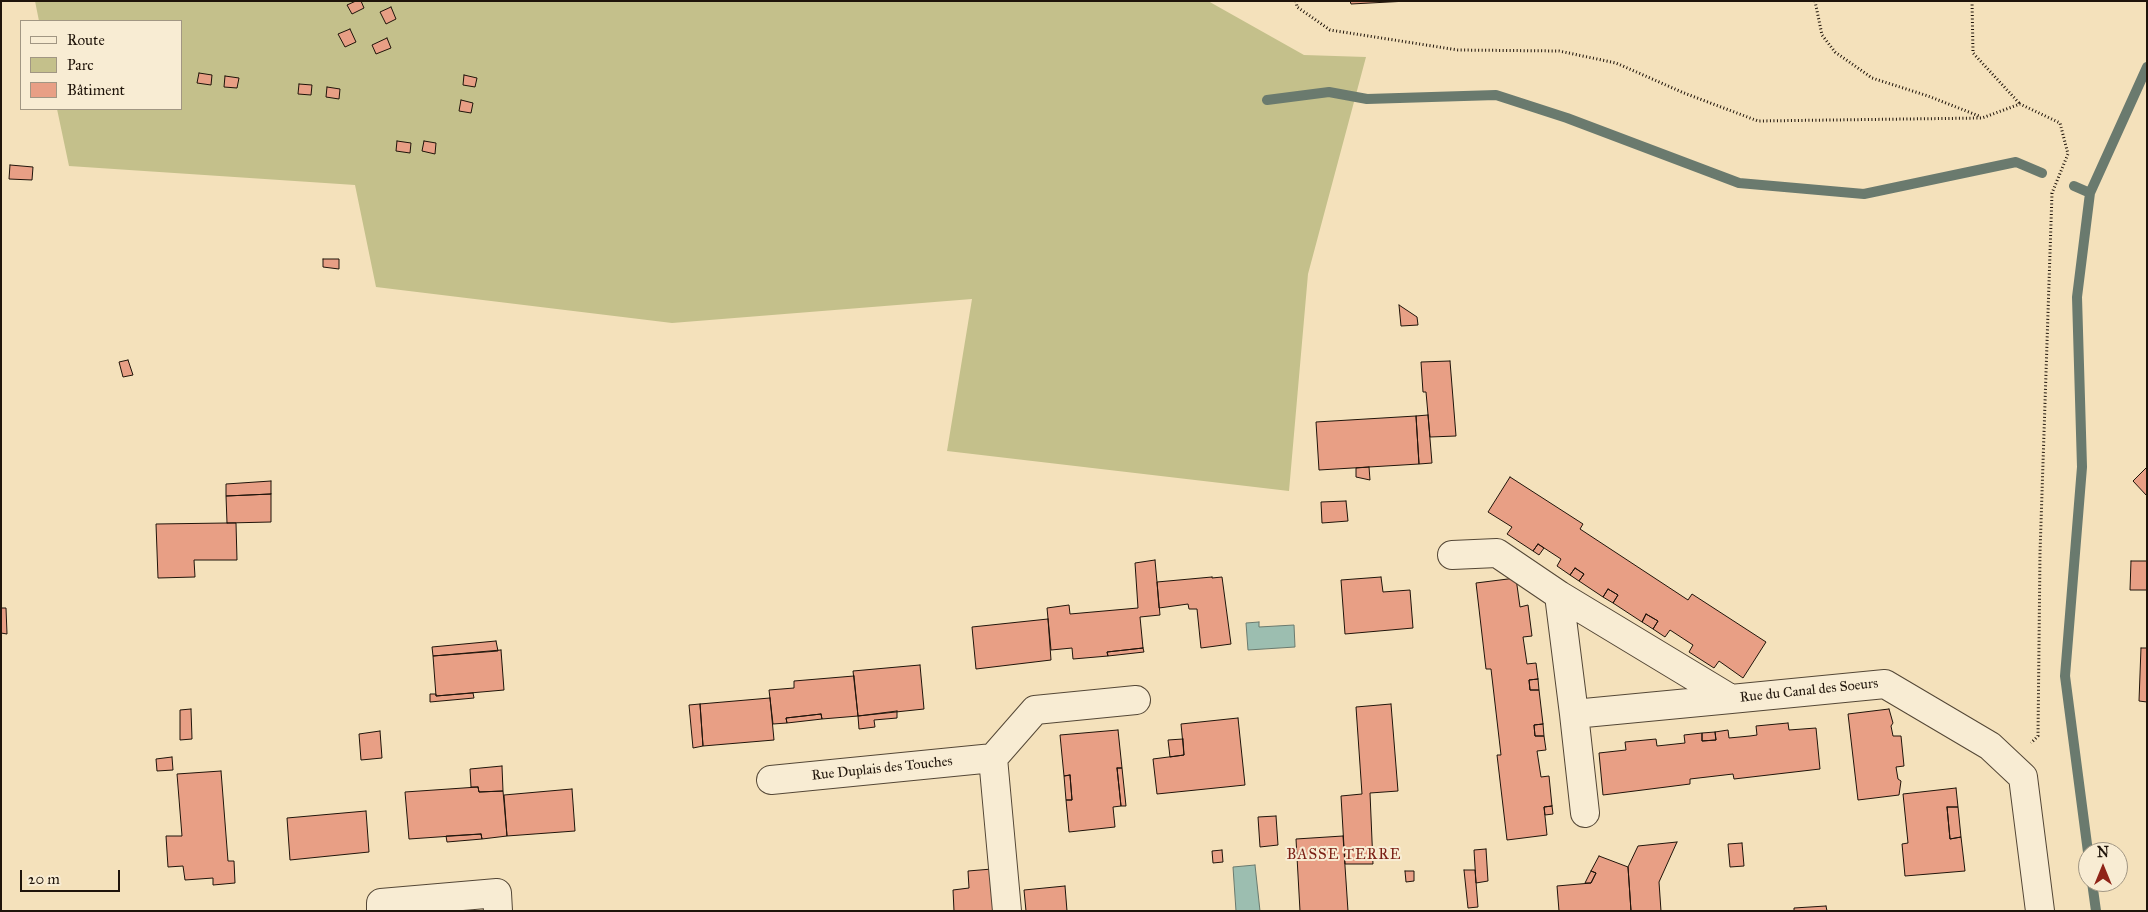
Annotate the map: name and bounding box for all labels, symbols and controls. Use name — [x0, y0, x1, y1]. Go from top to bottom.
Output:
legend — [20, 20, 182, 110]
text: Route — [67, 31, 105, 49]
text: Parc — [67, 56, 94, 74]
text: Bâtiment — [67, 81, 125, 99]
street label: Rue du Canal des Soeurs — [1739, 675, 1879, 707]
street label: Rue Duplais des Touches — [811, 753, 953, 785]
north arrow — [2078, 842, 2128, 892]
text: N — [2097, 844, 2109, 861]
district label: BASSE TERRE — [1285, 846, 1403, 864]
scale bar — [22, 860, 122, 892]
text: 20 m — [28, 870, 60, 888]

